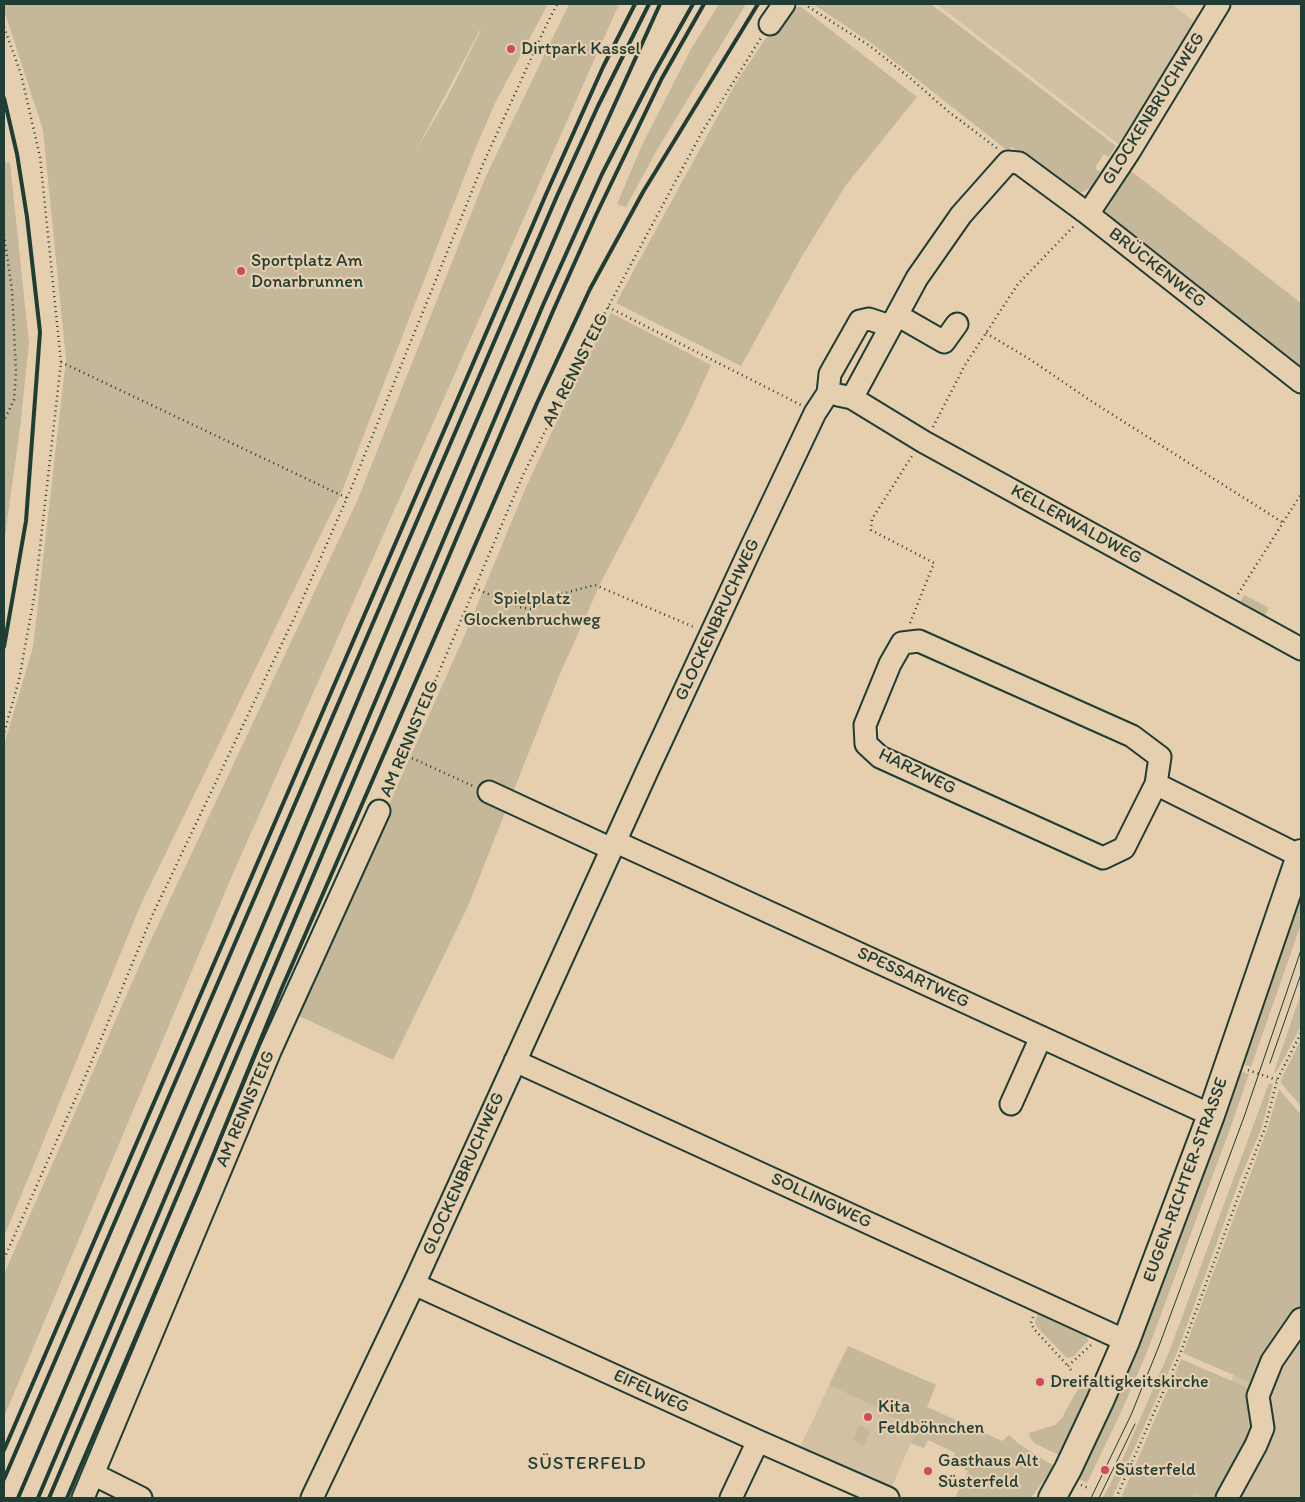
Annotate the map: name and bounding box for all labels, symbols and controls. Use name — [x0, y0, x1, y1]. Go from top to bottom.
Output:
street label: GLOCKENBRUCHWEG — [1098, 29, 1210, 189]
place label: Dirtpark Kassel — [521, 38, 641, 60]
marker: Dirtpark Kassel — [505, 43, 517, 55]
street label: BRÜCKENWEG — [1104, 223, 1210, 313]
place label: Sportplatz Am Donarbrunnen — [251, 250, 363, 292]
marker: Sportplatz Am Donarbrunnen — [235, 265, 247, 277]
street label: AM RENNSTEIG — [538, 310, 614, 430]
street label: KELLERWALDWEG — [1007, 480, 1145, 570]
street label: GLOCKENBRUCHWEG — [671, 536, 765, 704]
park label: Spielplatz Glockenbruchweg — [463, 588, 601, 630]
street label: AM RENNSTEIG — [376, 678, 444, 800]
street label: HARZWEG — [875, 744, 959, 800]
street label: SPESSARTWEG — [854, 943, 972, 1013]
street label: AM RENNSTEIG — [212, 1048, 280, 1170]
street label: EUGEN-RICHTER-STRASSE — [1139, 1075, 1233, 1285]
street label: GLOCKENBRUCHWEG — [418, 1089, 510, 1259]
street label: SOLLINGWEG — [767, 1168, 875, 1234]
street label: EIFELWEG — [610, 1365, 692, 1419]
place label: Dreifaltigkeitskirche — [1050, 1371, 1209, 1393]
marker: Dreifaltigkeitskirche — [1034, 1376, 1046, 1388]
place label: Kita Feldböhnchen — [878, 1396, 984, 1438]
marker: Kita Feldböhnchen — [862, 1411, 874, 1423]
place label: Gasthaus Alt Süsterfeld — [938, 1450, 1038, 1492]
district label: SÜSTERFELD — [526, 1453, 648, 1475]
place label: Süsterfeld — [1115, 1459, 1196, 1481]
marker: Süsterfeld — [1099, 1464, 1111, 1476]
marker: Gasthaus Alt Süsterfeld — [922, 1465, 934, 1477]

